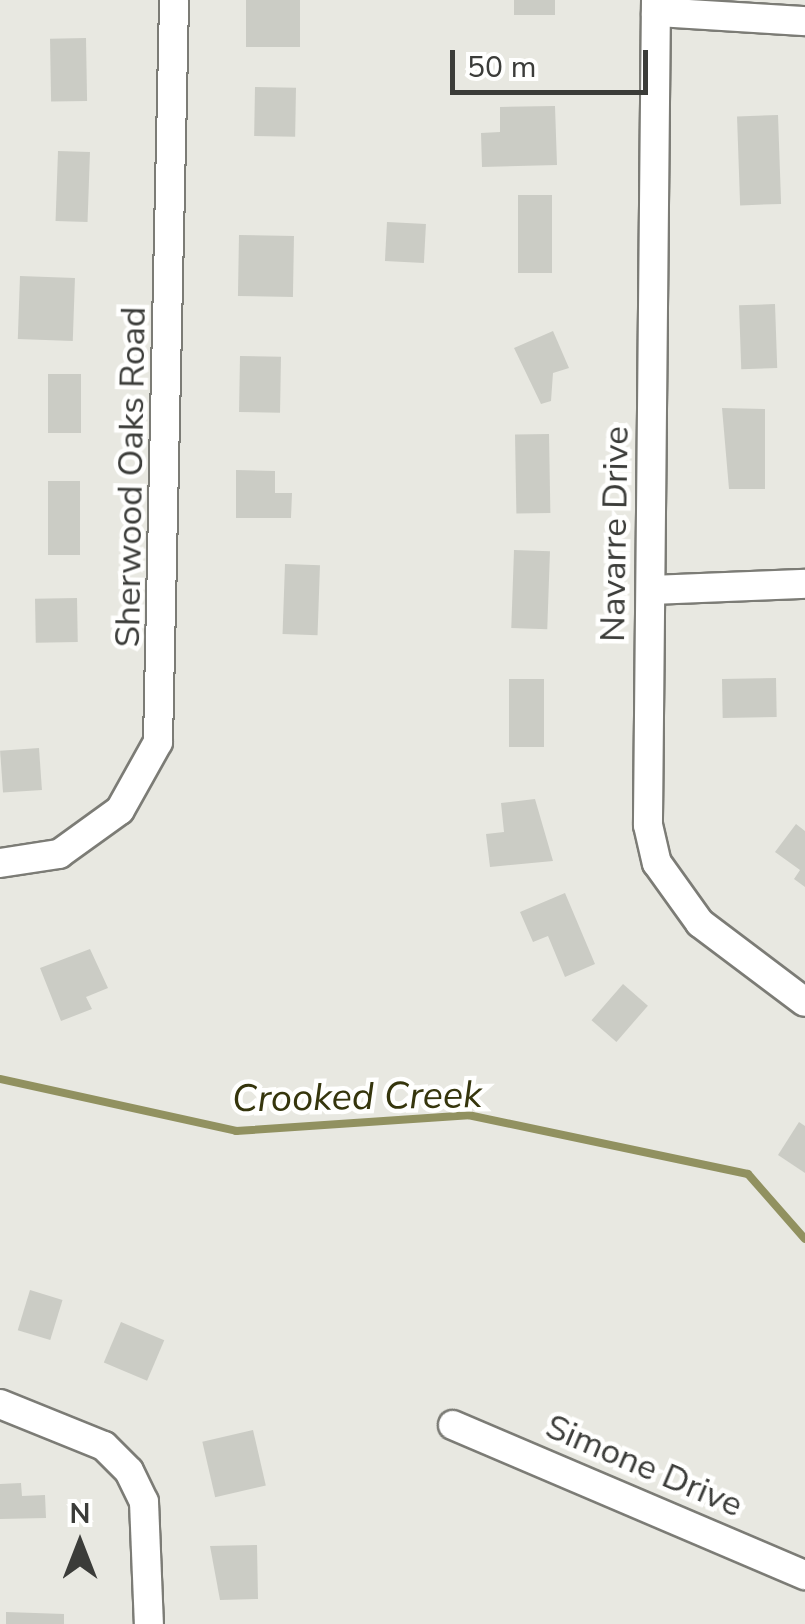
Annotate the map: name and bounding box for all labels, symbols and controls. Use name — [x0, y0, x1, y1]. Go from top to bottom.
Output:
scale bar — [455, 30, 652, 92]
text: 50 m — [467, 47, 536, 88]
street label: Sherwood Oaks Road — [107, 306, 155, 648]
street label: Navarre Drive — [592, 426, 638, 642]
water label: Crooked Creek — [232, 1072, 482, 1122]
street label: Simone Drive — [539, 1406, 749, 1526]
north arrow — [30, 1494, 130, 1594]
text: N — [70, 1495, 90, 1533]

